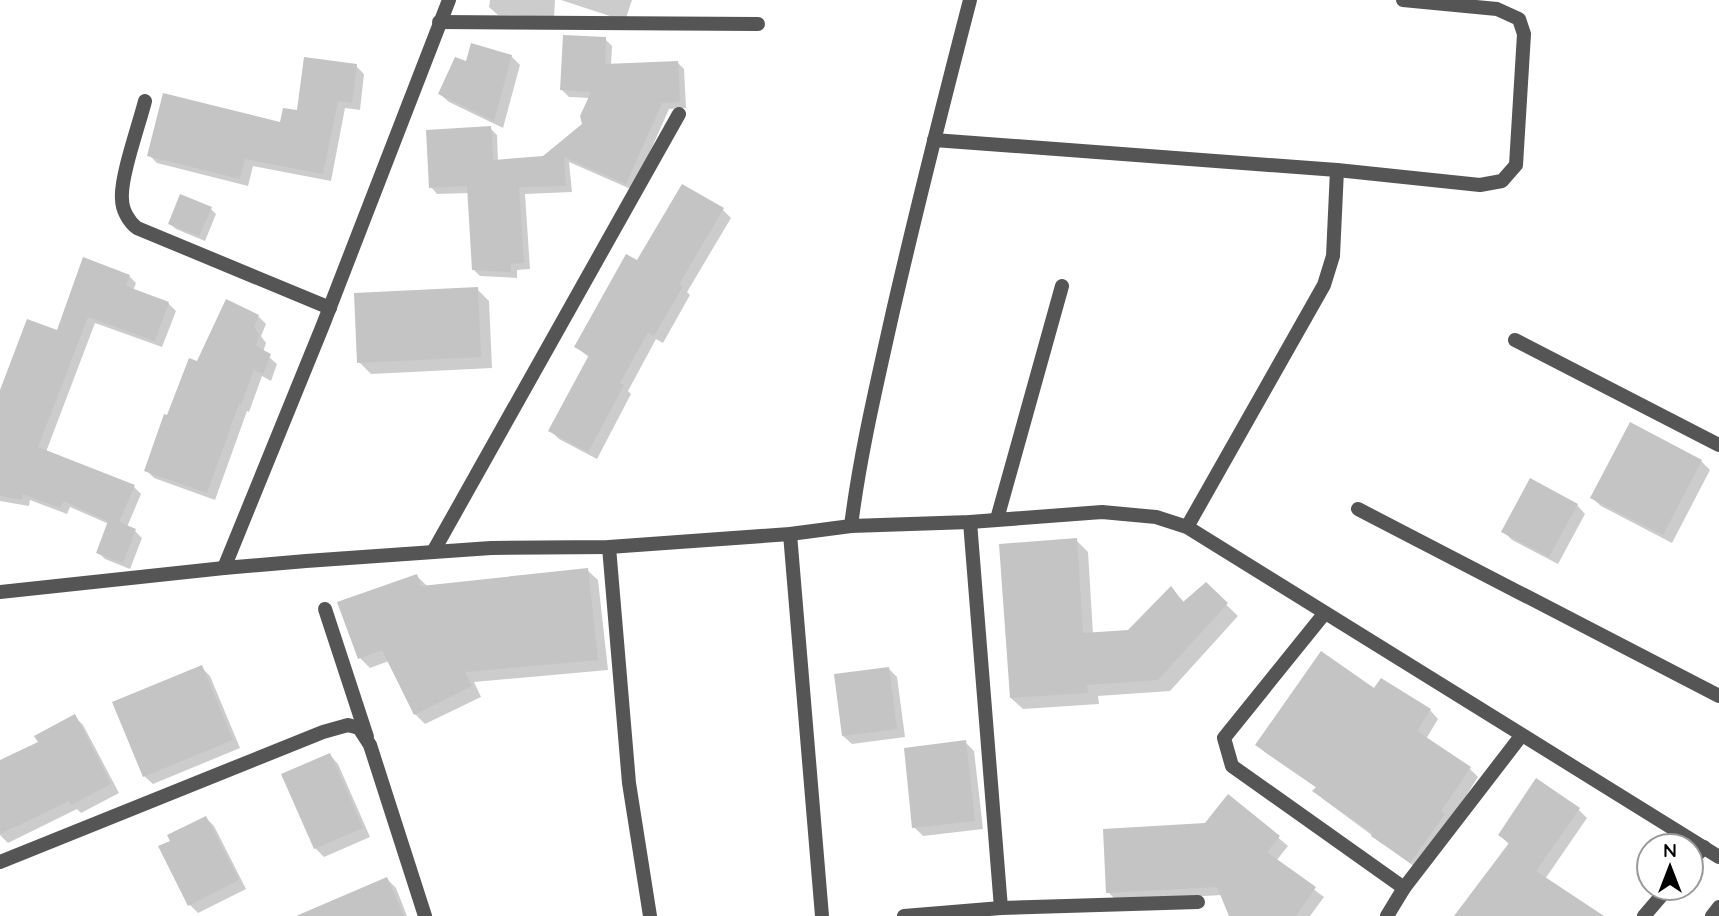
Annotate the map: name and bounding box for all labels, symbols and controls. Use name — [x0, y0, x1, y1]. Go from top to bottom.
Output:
north arrow — [1635, 832, 1705, 902]
text: N — [1663, 838, 1677, 862]

